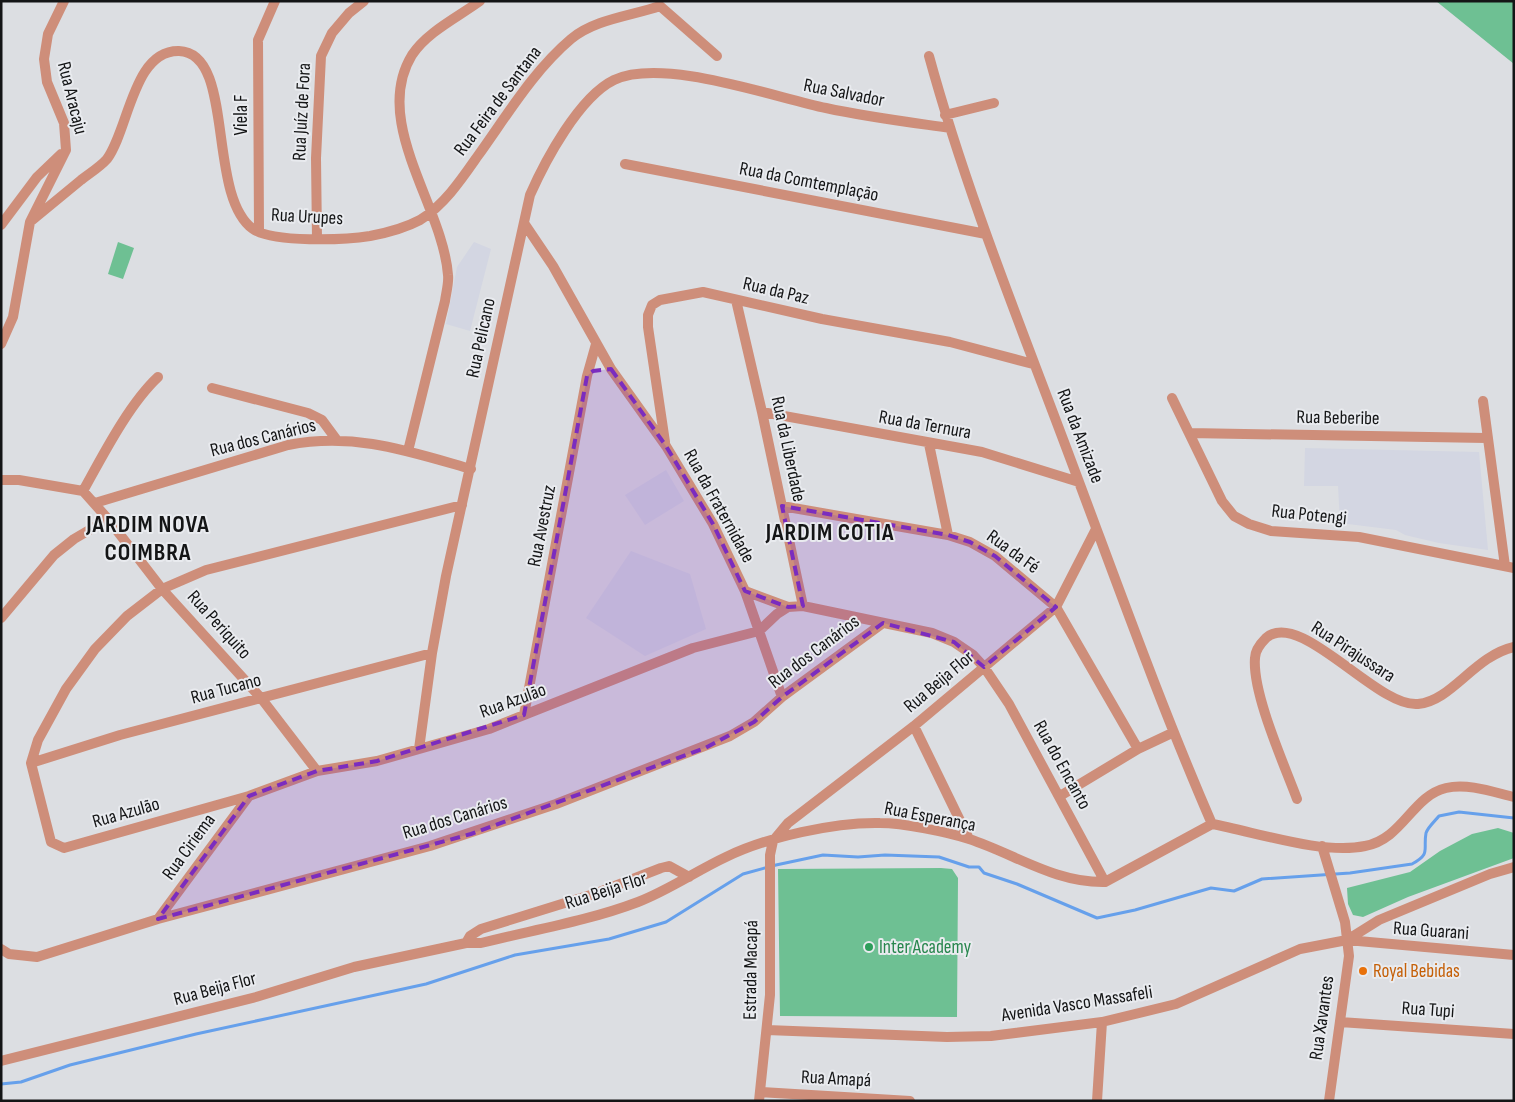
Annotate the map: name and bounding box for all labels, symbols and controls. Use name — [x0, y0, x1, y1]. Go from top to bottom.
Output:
street label: Rua Feira de Santana — [449, 42, 547, 160]
street label: Rua Aracaju — [52, 59, 92, 137]
street label: Rua Juíz de Fora — [288, 62, 316, 162]
street label: Rua Salvador — [802, 74, 887, 112]
street label: Viela F — [230, 94, 253, 136]
street label: Rua da Comtemplação — [737, 157, 881, 207]
street label: Rua Urupes — [270, 204, 344, 230]
street label: Rua da Paz — [741, 272, 812, 310]
street label: Rua Pelicano — [461, 296, 501, 380]
street label: Rua da Amizade — [1051, 386, 1109, 486]
street label: Rua da Liberdade — [766, 394, 810, 504]
street label: Rua da Ternura — [877, 406, 973, 444]
street label: Rua Beberibe — [1296, 406, 1380, 430]
street label: Rua dos Canários — [208, 414, 318, 462]
street label: Rua da Fraternidade — [678, 445, 760, 567]
street label: Rua Avestruz — [523, 483, 561, 569]
street label: Rua Potengi — [1270, 500, 1348, 530]
district label: JARDIM NOVA COIMBRA — [85, 510, 210, 567]
district label: JARDIM COTIA — [765, 518, 894, 547]
street label: Rua da Fé — [982, 525, 1044, 579]
street label: Rua Periquito — [182, 586, 256, 664]
street label: Rua dos Canários — [764, 610, 864, 694]
street label: Rua Pirajussara — [1307, 616, 1399, 688]
street label: Rua Beija Flor — [899, 646, 979, 718]
street label: Rua Tucano — [188, 669, 264, 709]
street label: Rua Azulão — [477, 678, 549, 724]
street label: Rua do Encanto — [1028, 716, 1096, 814]
street label: Rua dos Canários — [400, 791, 510, 845]
street label: Rua Azulão — [90, 792, 162, 834]
street label: Rua Esperança — [882, 797, 978, 837]
street label: Rua Ciriema — [157, 810, 221, 884]
street label: Rua Beija Flor — [562, 867, 650, 915]
street label: Rua Guarani — [1392, 917, 1470, 945]
street label: Estrada Macapá — [739, 920, 763, 1020]
place label: Inter Academy — [879, 936, 972, 959]
marker: Inter Academy — [863, 941, 875, 953]
place label: Royal Bebidas — [1373, 960, 1460, 983]
marker: Royal Bebidas — [1357, 965, 1369, 977]
street label: Rua Beija Flor — [171, 967, 259, 1011]
street label: Rua Xavantes — [1305, 974, 1339, 1062]
street label: Avenida Vasco Massafeli — [999, 981, 1154, 1027]
street label: Rua Tupi — [1401, 997, 1455, 1023]
street label: Rua Amapá — [800, 1066, 872, 1092]

